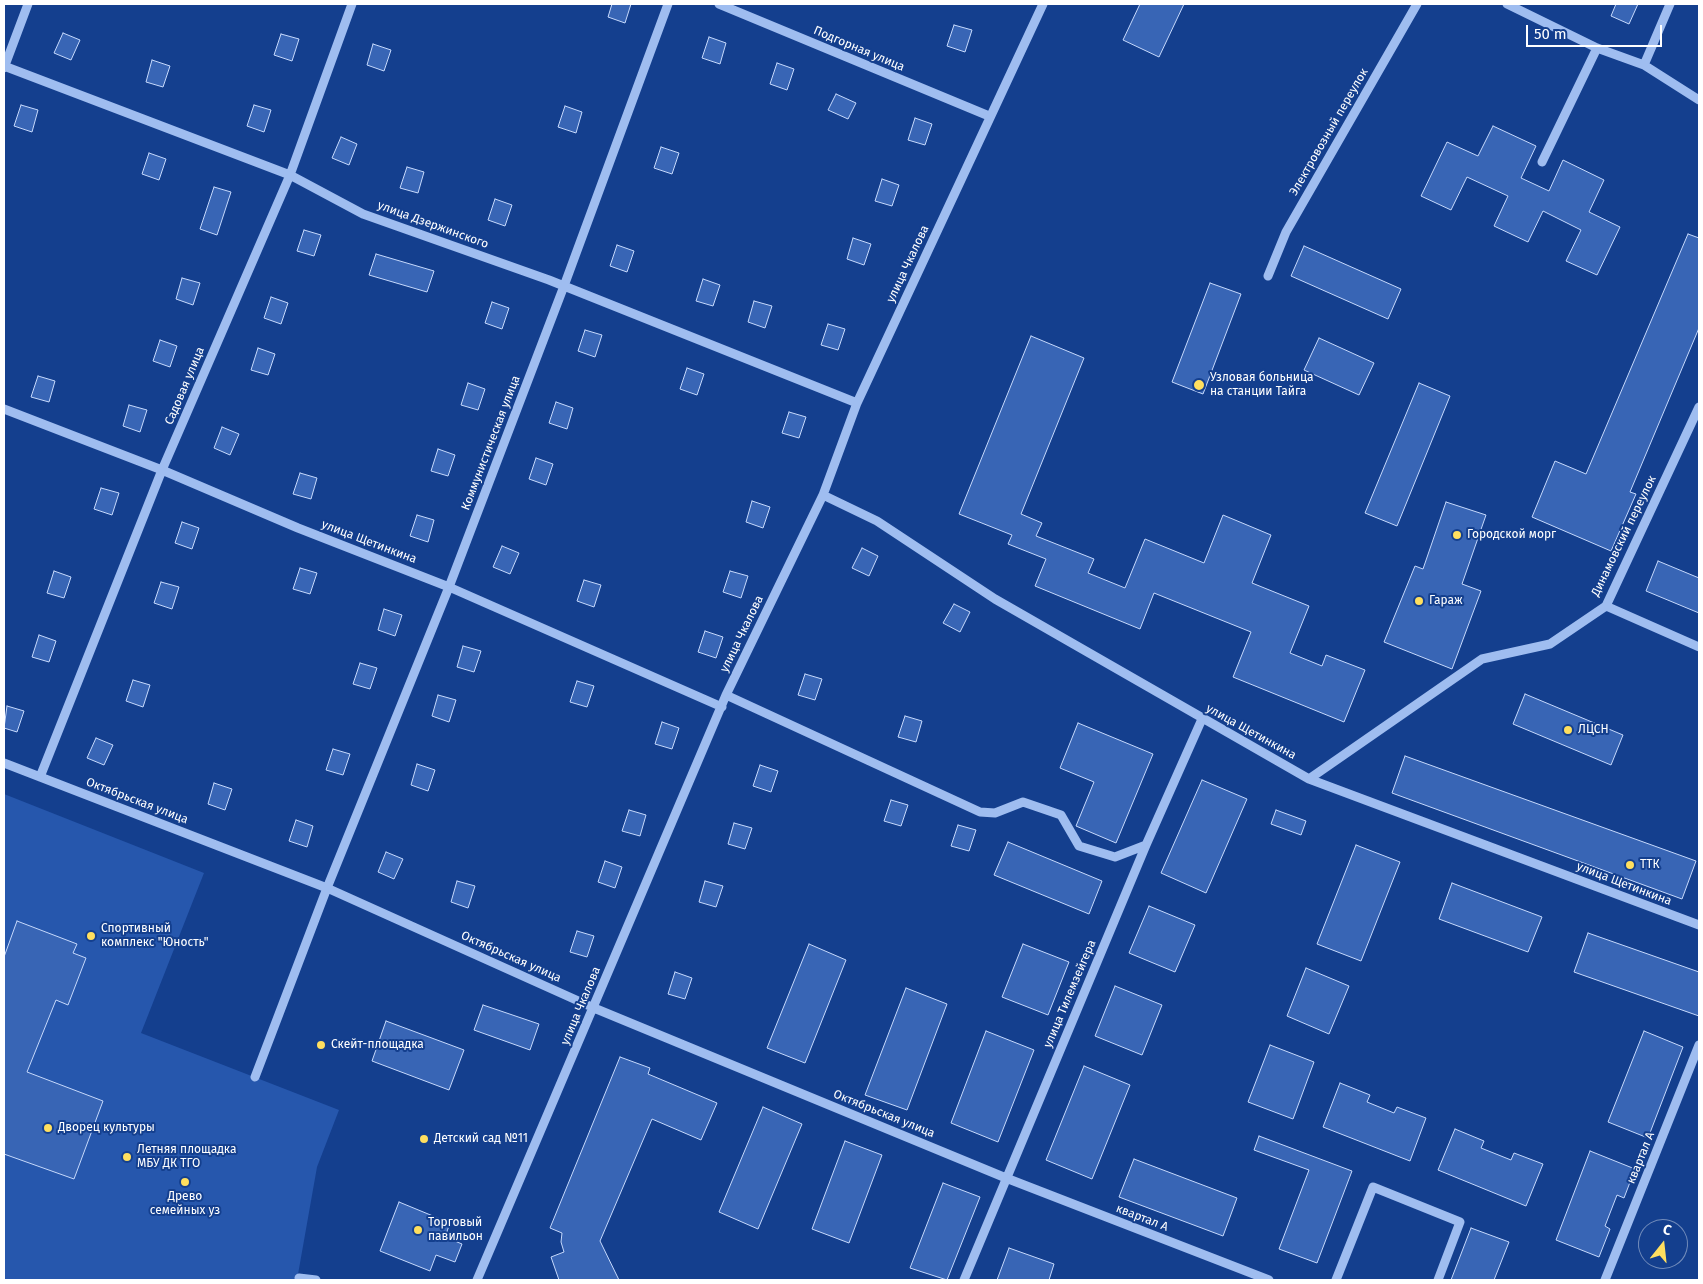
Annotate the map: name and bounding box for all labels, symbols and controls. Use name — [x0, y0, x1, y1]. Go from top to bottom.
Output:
scale bar — [1528, 15, 1664, 47]
street label: Подгорная улица — [811, 23, 907, 75]
text: 50 m — [1534, 25, 1567, 43]
street label: Электровозный переулок — [1287, 66, 1371, 198]
street label: улица Дзержинского — [376, 198, 490, 252]
street label: улица Чкалова — [884, 223, 932, 305]
street label: Садовая улица — [162, 345, 208, 427]
place label: Узловая больница на станции Тайга — [1210, 371, 1314, 399]
street label: Коммунистическая улица — [459, 374, 523, 512]
marker: Узловая больница на станции Тайга — [1192, 378, 1206, 392]
street label: Динамовский переулок — [1588, 473, 1660, 599]
street label: улица Щетинкина — [319, 517, 419, 567]
place label: Городской морг — [1467, 528, 1556, 542]
marker: Городской морг — [1451, 529, 1463, 541]
street label: улица Чкалова — [717, 593, 767, 675]
place label: Гараж — [1429, 594, 1463, 608]
marker: Гараж — [1413, 595, 1425, 607]
street label: улица Щетинкина — [1203, 701, 1299, 763]
place label: ЛЦСН — [1578, 723, 1609, 737]
marker: ЛЦСН — [1562, 724, 1574, 736]
street label: Октябрьская улица — [84, 775, 190, 827]
place label: ТТК — [1640, 858, 1659, 872]
street label: улица Щетинкина — [1574, 859, 1674, 909]
marker: ТТК — [1624, 859, 1636, 871]
place label: Спортивный комплекс "Юность" — [101, 922, 209, 950]
street label: Октябрьская улица — [459, 928, 563, 986]
marker: Спортивный комплекс "Юность" — [85, 930, 97, 942]
street label: улица Тилемзейгера — [1041, 938, 1099, 1050]
street label: улица Чкалова — [558, 965, 604, 1047]
place label: Скейт-площадка — [331, 1038, 424, 1052]
marker: Скейт-площадка — [315, 1039, 327, 1051]
street label: Октябрьская улица — [831, 1087, 937, 1141]
place label: Дворец культуры — [58, 1121, 155, 1135]
marker: Дворец культуры — [42, 1122, 54, 1134]
street label: квартал А — [1624, 1130, 1658, 1186]
place label: Детский сад №11 — [434, 1132, 528, 1146]
marker: Детский сад №11 — [418, 1133, 430, 1145]
place label: Летняя площадка МБУ ДК ТГО — [137, 1143, 236, 1171]
marker: Летняя площадка МБУ ДК ТГО — [121, 1151, 133, 1163]
marker: Древо семейных уз — [179, 1176, 191, 1188]
place label: Древо семейных уз — [150, 1190, 220, 1218]
street label: квартал А — [1114, 1201, 1170, 1235]
place label: Торговый павильон — [428, 1216, 483, 1244]
north arrow — [1638, 1219, 1688, 1269]
text: С — [1661, 1221, 1673, 1239]
marker: Торговый павильон — [412, 1224, 424, 1236]

